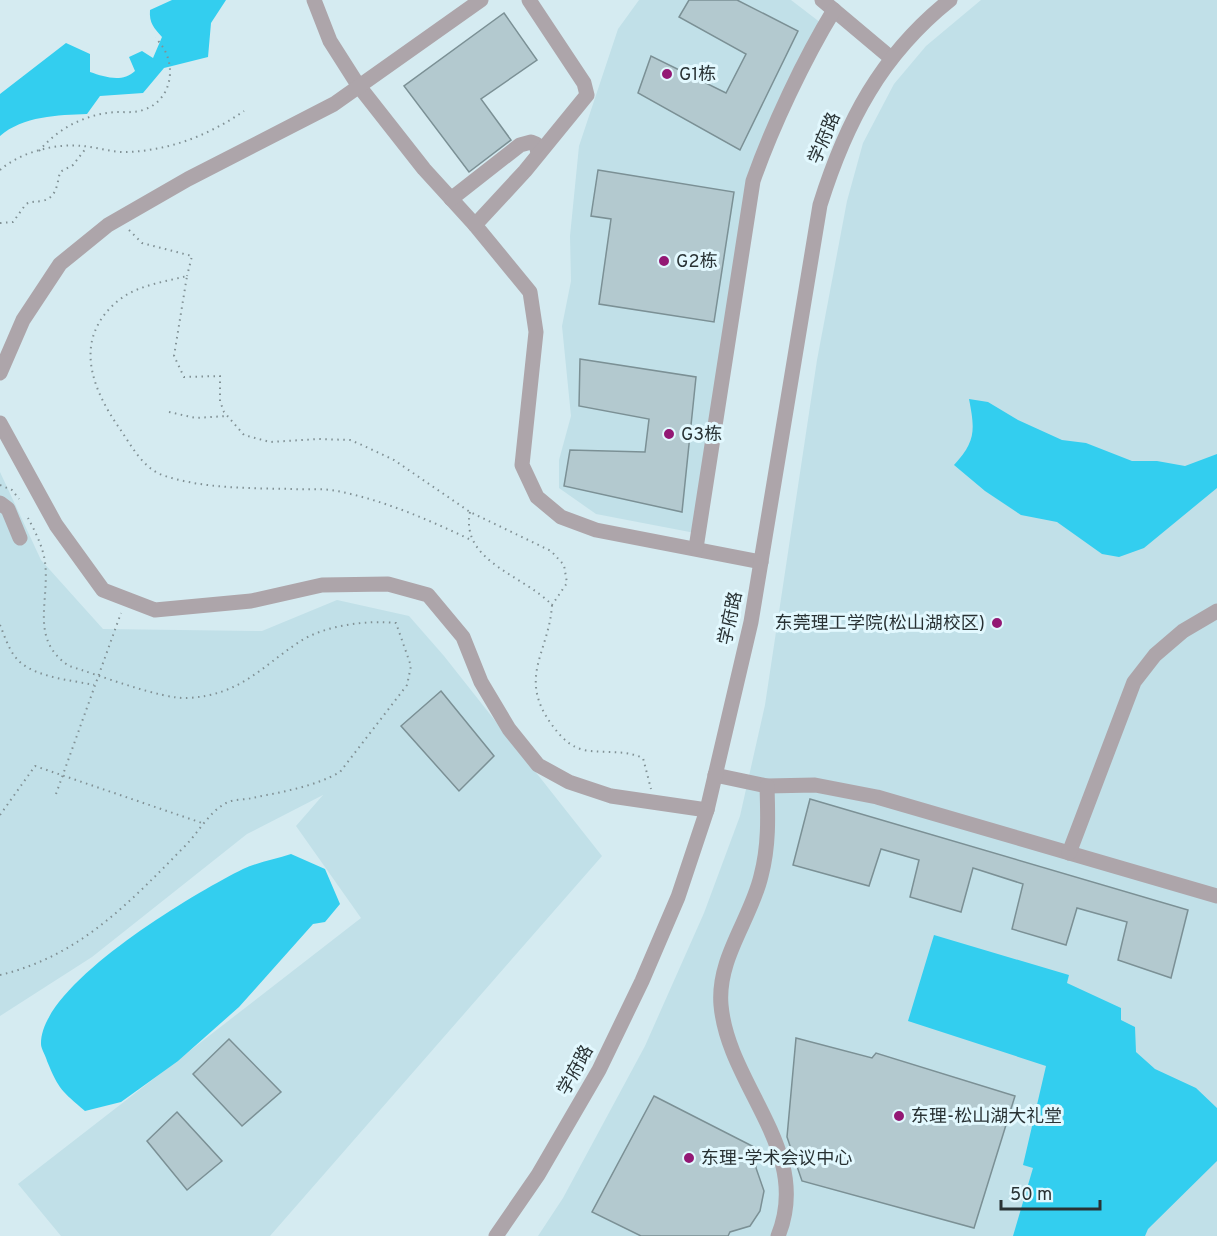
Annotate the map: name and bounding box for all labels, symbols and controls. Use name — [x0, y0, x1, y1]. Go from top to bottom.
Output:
place label: G1栋 — [679, 64, 716, 87]
marker: G1栋 — [660, 67, 674, 81]
street label: 学府路 — [804, 109, 847, 168]
place label: G2栋 — [676, 251, 717, 274]
marker: G2栋 — [657, 254, 671, 268]
place label: G3栋 — [681, 424, 722, 447]
marker: G3栋 — [662, 427, 676, 441]
street label: 学府路 — [715, 590, 748, 647]
place label: 东莞理工学院(松山湖校区) — [775, 613, 985, 636]
marker: 东莞理工学院(松山湖校区) — [990, 616, 1004, 630]
street label: 学府路 — [553, 1042, 599, 1100]
place label: 东理-松山湖大礼堂 — [911, 1106, 1062, 1129]
marker: 东理-松山湖大礼堂 — [892, 1109, 906, 1123]
place label: 东理-学术会议中心 — [701, 1148, 852, 1171]
marker: 东理-学术会议中心 — [682, 1151, 696, 1165]
scale bar — [1001, 1173, 1100, 1211]
text: 50 m — [1010, 1184, 1052, 1207]

